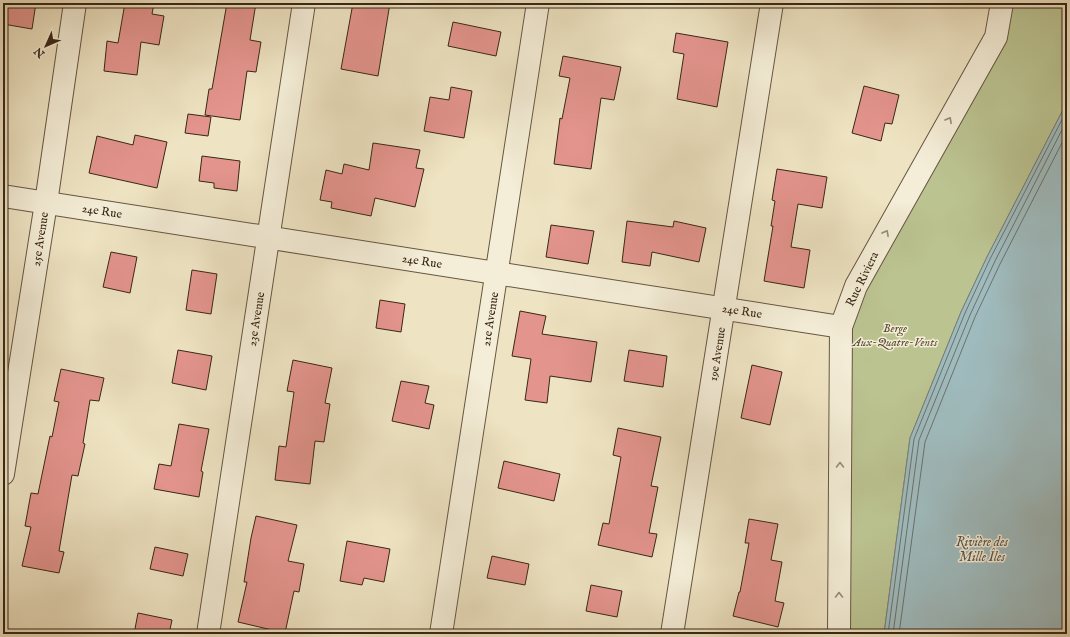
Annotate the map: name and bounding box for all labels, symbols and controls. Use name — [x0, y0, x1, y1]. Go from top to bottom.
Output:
north arrow — [26, 26, 66, 66]
text: N — [31, 44, 49, 61]
one-way arrow — [945, 117, 952, 124]
street label: 24e Rue — [81, 201, 124, 222]
street label: 25e Avenue — [29, 210, 52, 267]
one-way arrow — [881, 230, 888, 238]
street label: Rue Riviera — [843, 249, 883, 309]
street label: 24e Rue — [401, 251, 444, 272]
street label: 23e Avenue — [245, 290, 268, 347]
street label: 21e Avenue — [479, 290, 502, 347]
street label: 24e Rue — [721, 301, 764, 322]
park label: Berge Aux-Quatre-Vents — [851, 321, 938, 350]
street label: 19e Avenue — [706, 326, 729, 382]
one-way arrow — [836, 462, 844, 468]
water label: Rivière des Mille Îles — [956, 534, 1008, 566]
one-way arrow — [835, 592, 843, 598]

